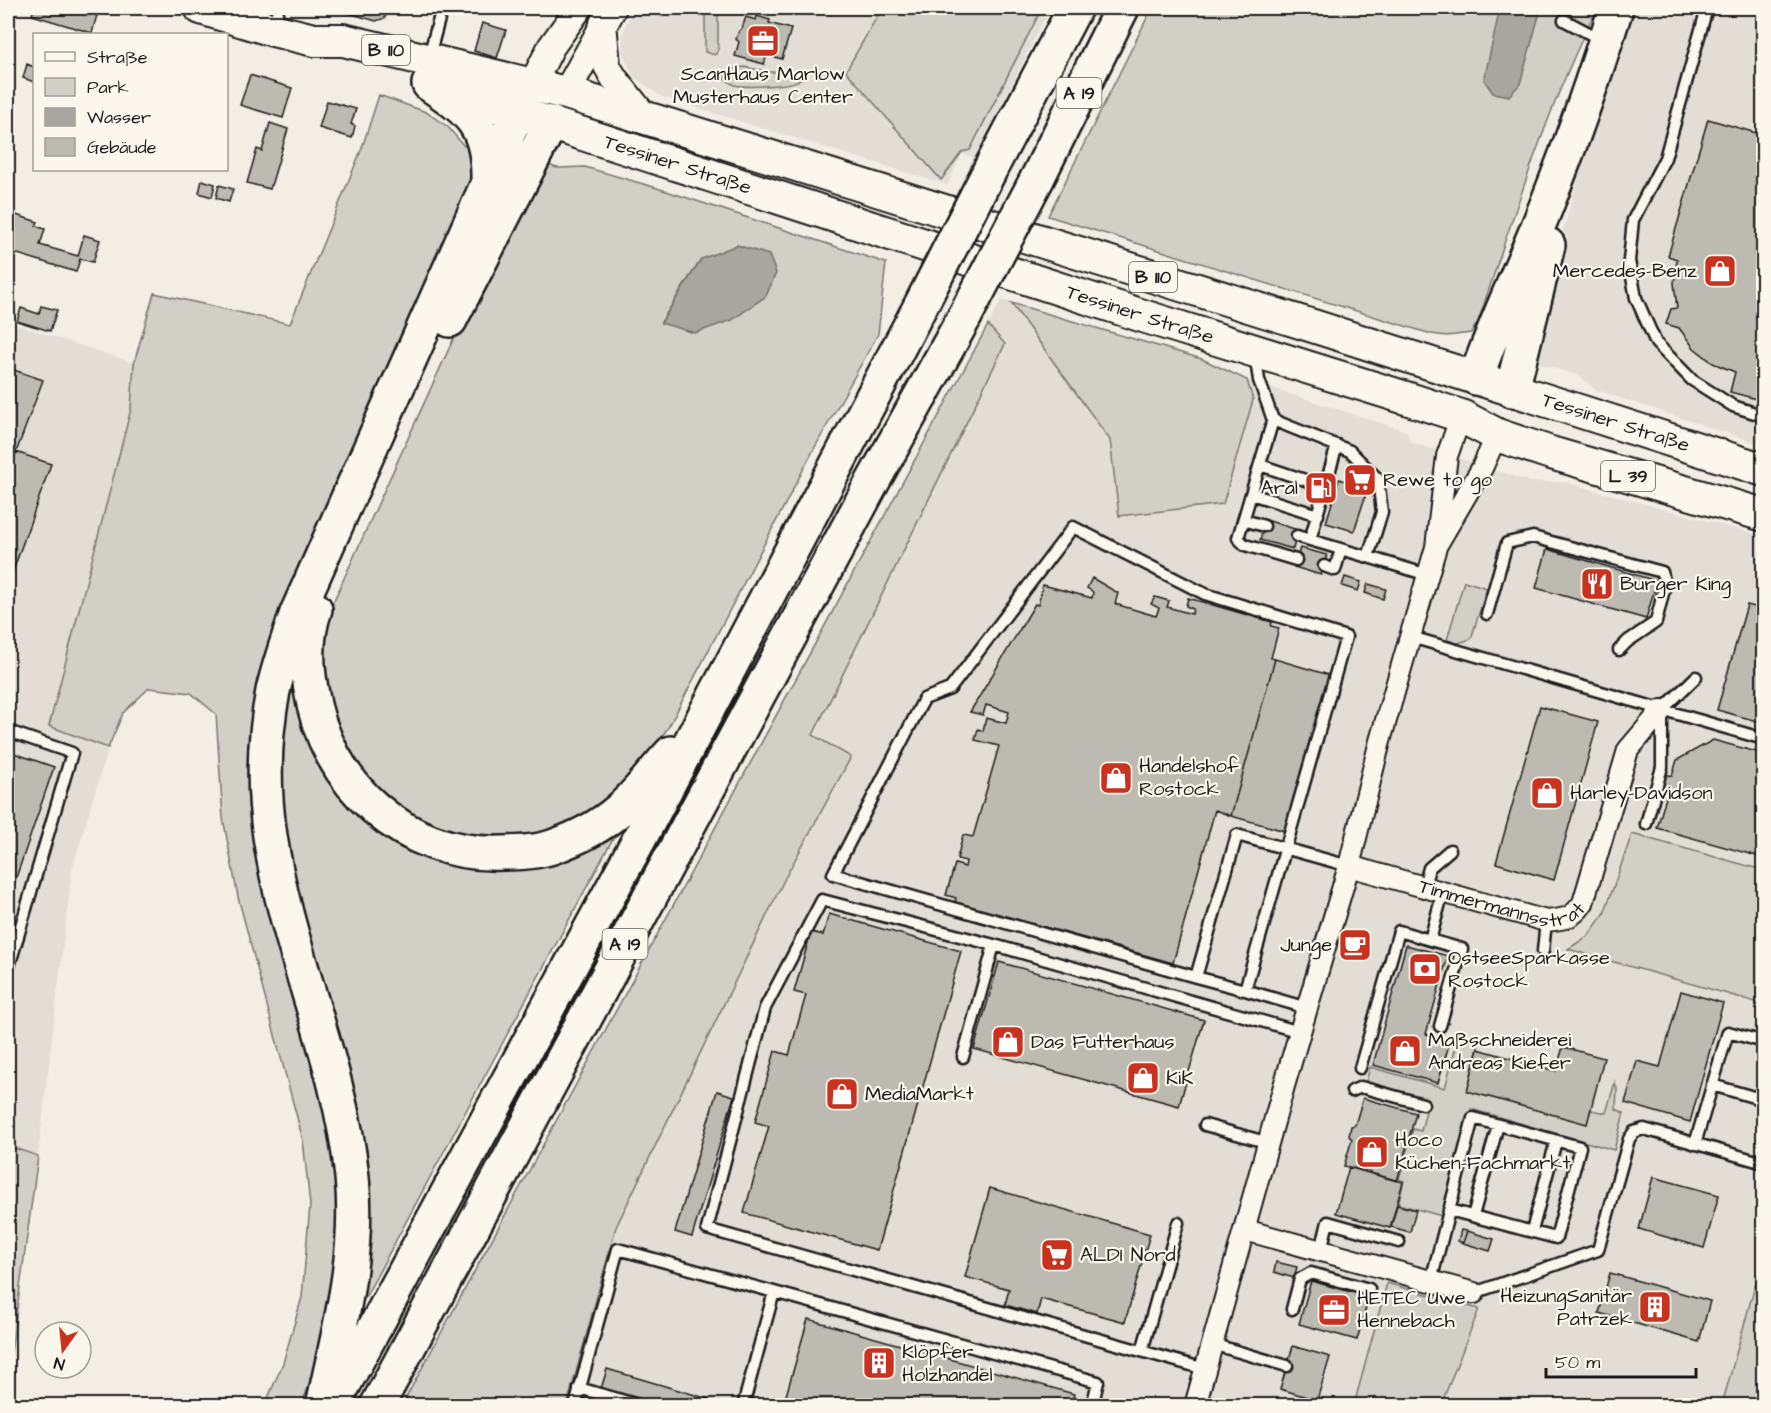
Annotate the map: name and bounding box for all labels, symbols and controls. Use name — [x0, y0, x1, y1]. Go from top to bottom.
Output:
office icon: ScanHaus Marlow Musterhaus Center — [745, 23, 781, 59]
legend — [33, 33, 228, 171]
road number: B 110 — [362, 35, 410, 65]
text: Straße — [87, 45, 148, 70]
place label: ScanHaus Marlow Musterhaus Center — [673, 60, 853, 111]
text: Park — [87, 75, 129, 100]
road number: A 19 — [1056, 78, 1102, 108]
text: Wasser — [87, 105, 151, 130]
street label: Tessiner Straße — [600, 128, 755, 202]
text: Gebäude — [87, 135, 157, 160]
shop icon: Mercedes-Benz — [1702, 253, 1738, 289]
place label: Mercedes-Benz — [1553, 257, 1697, 285]
road number: B 110 — [1129, 262, 1177, 292]
street label: Tessiner Straße — [1062, 278, 1217, 351]
street label: Tessiner Straße — [1538, 386, 1693, 459]
road number: L 39 — [1601, 461, 1655, 491]
supermarket icon: Rewe to go — [1342, 462, 1378, 498]
place label: Rewe to go — [1383, 466, 1492, 495]
fuel station icon: Aral — [1303, 470, 1339, 506]
place label: Aral — [1261, 474, 1298, 502]
restaurant icon: Burger King — [1579, 566, 1615, 602]
place label: Burger King — [1620, 570, 1731, 599]
place label: Handelshof Rostock — [1139, 752, 1239, 803]
shop icon: Handelshof Rostock — [1098, 760, 1134, 796]
shop icon: Harley-Davidson — [1529, 775, 1565, 811]
place label: Harley-Davidson — [1570, 779, 1713, 808]
street label: Timmermannsstrat — [1416, 872, 1592, 935]
cafe icon: Junge — [1337, 927, 1373, 963]
road number: A 19 — [602, 929, 648, 959]
place label: Junge — [1280, 931, 1332, 960]
place label: OstseeSparkasse Rostock — [1448, 944, 1610, 995]
bank icon: OstseeSparkasse Rostock — [1407, 951, 1443, 987]
shop icon: Das Futterhaus — [990, 1024, 1026, 1060]
place label: Maßschneiderei Andreas Kiefer — [1428, 1026, 1571, 1077]
place label: Das Futterhaus — [1031, 1028, 1175, 1056]
shop icon: Maßschneiderei Andreas Kiefer — [1387, 1033, 1423, 1069]
shop icon: KiK — [1125, 1060, 1161, 1096]
place label: KiK — [1166, 1064, 1193, 1092]
shop icon: MediaMarkt — [824, 1076, 860, 1112]
place label: MediaMarkt — [865, 1080, 974, 1108]
place label: Hoco Küchen-Fachmarkt — [1395, 1126, 1571, 1177]
shop icon: Hoco Küchen-Fachmarkt — [1354, 1134, 1390, 1170]
supermarket icon: ALDI Nord — [1039, 1237, 1075, 1273]
place label: ALDI Nord — [1080, 1241, 1176, 1269]
place label: HeizungSanitär Patrzek — [1500, 1282, 1632, 1333]
place label: HETEC Uwe Hennebach — [1357, 1284, 1466, 1335]
building icon: HeizungSanitär Patrzek — [1637, 1289, 1673, 1325]
office icon: HETEC Uwe Hennebach — [1316, 1292, 1352, 1328]
north arrow — [33, 1320, 93, 1380]
place label: Klöpfer Holzhandel — [902, 1338, 993, 1389]
scale bar — [1546, 1341, 1696, 1379]
building icon: Klöpfer Holzhandel — [861, 1345, 897, 1381]
text: 50 m — [1555, 1350, 1600, 1375]
text: N — [52, 1352, 67, 1375]

